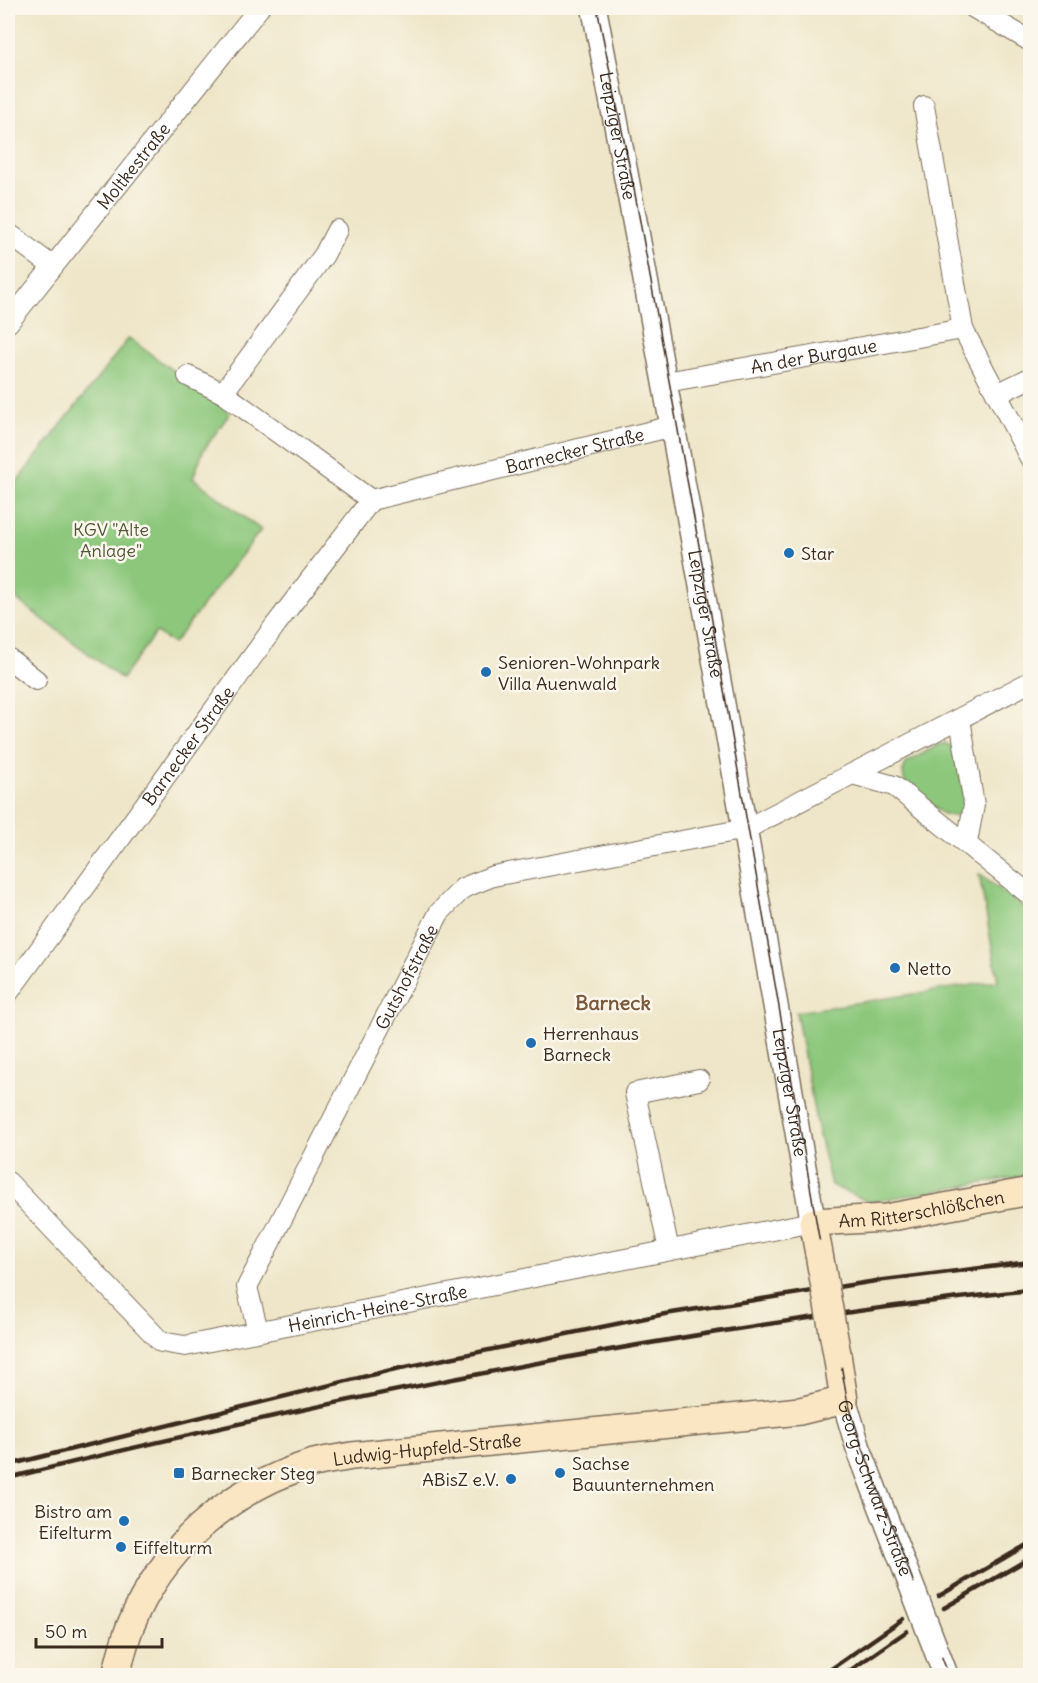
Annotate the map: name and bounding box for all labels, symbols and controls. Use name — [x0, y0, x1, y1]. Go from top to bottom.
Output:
street label: Leipziger Straße — [595, 70, 642, 202]
street label: Moltkestraße — [92, 118, 175, 214]
street label: An der Burgaue — [749, 333, 879, 378]
street label: Barnecker Straße — [503, 422, 646, 478]
park label: KGV "Alte Anlage" — [73, 518, 149, 562]
place label: Star — [801, 542, 835, 565]
marker: Star — [782, 546, 796, 560]
street label: Leipziger Straße — [684, 548, 729, 680]
place label: Senioren-Wohnpark Villa Auenwald — [498, 651, 660, 695]
marker: Senioren-Wohnpark Villa Auenwald — [479, 665, 493, 679]
street label: Barnecker Straße — [137, 681, 239, 810]
street label: Gutshofstraße — [370, 920, 443, 1033]
place label: Netto — [907, 957, 951, 980]
marker: Netto — [888, 961, 902, 975]
district label: Barneck — [575, 990, 651, 1015]
place label: Herrenhaus Barneck — [543, 1022, 639, 1066]
street label: Leipziger Straße — [768, 1026, 813, 1158]
marker: Herrenhaus Barneck — [524, 1036, 538, 1050]
street label: Am Ritterschlößchen — [838, 1185, 1006, 1232]
street label: Heinrich-Heine-Straße — [286, 1279, 469, 1337]
street label: Georg-Schwarz-Straße — [833, 1397, 918, 1579]
street label: Ludwig-Hupfeld-Straße — [331, 1428, 522, 1471]
place label: Sachse Bauunternehmen — [572, 1452, 715, 1496]
place label: Barnecker Steg — [191, 1462, 315, 1485]
marker: Barnecker Steg — [172, 1466, 186, 1480]
marker: Sachse Bauunternehmen — [553, 1466, 567, 1480]
place label: ABisZ e.V. — [422, 1468, 499, 1491]
marker: ABisZ e.V. — [504, 1472, 518, 1486]
place label: Bistro am Eifelturm — [34, 1500, 112, 1544]
marker: Bistro am Eifelturm — [117, 1514, 131, 1528]
place label: Eiffelturm — [133, 1536, 213, 1559]
marker: Eiffelturm — [114, 1540, 128, 1554]
scale bar — [36, 1611, 162, 1649]
text: 50 m — [45, 1620, 87, 1643]

